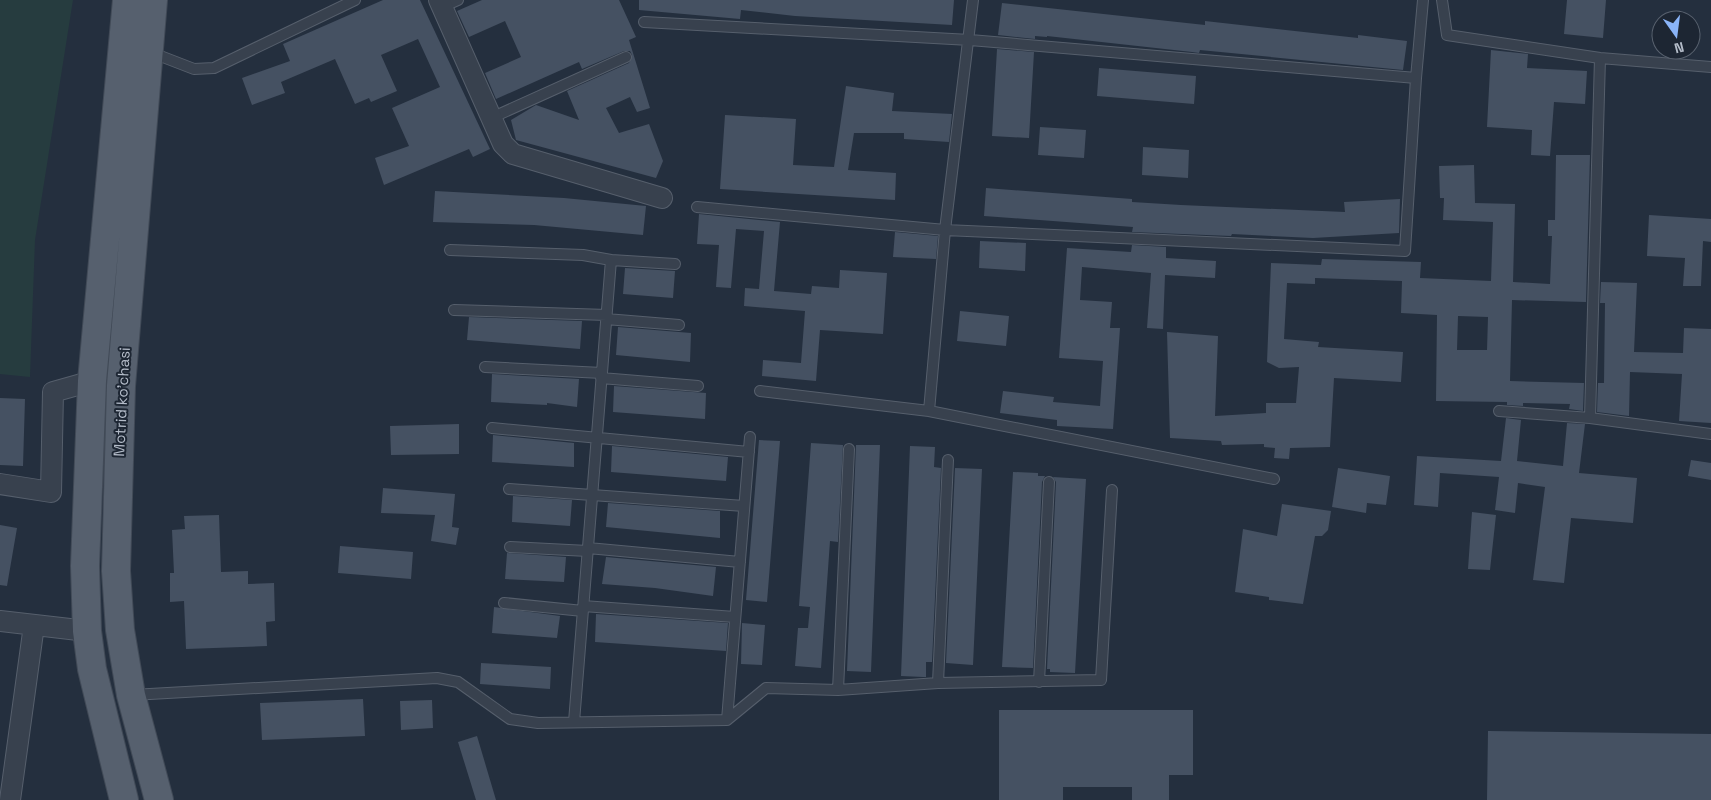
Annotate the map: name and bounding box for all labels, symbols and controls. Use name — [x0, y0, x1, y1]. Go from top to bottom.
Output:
north arrow — [1651, 10, 1701, 60]
text: N — [1672, 38, 1686, 57]
street label: Motrid ko'chasi — [109, 347, 134, 457]

